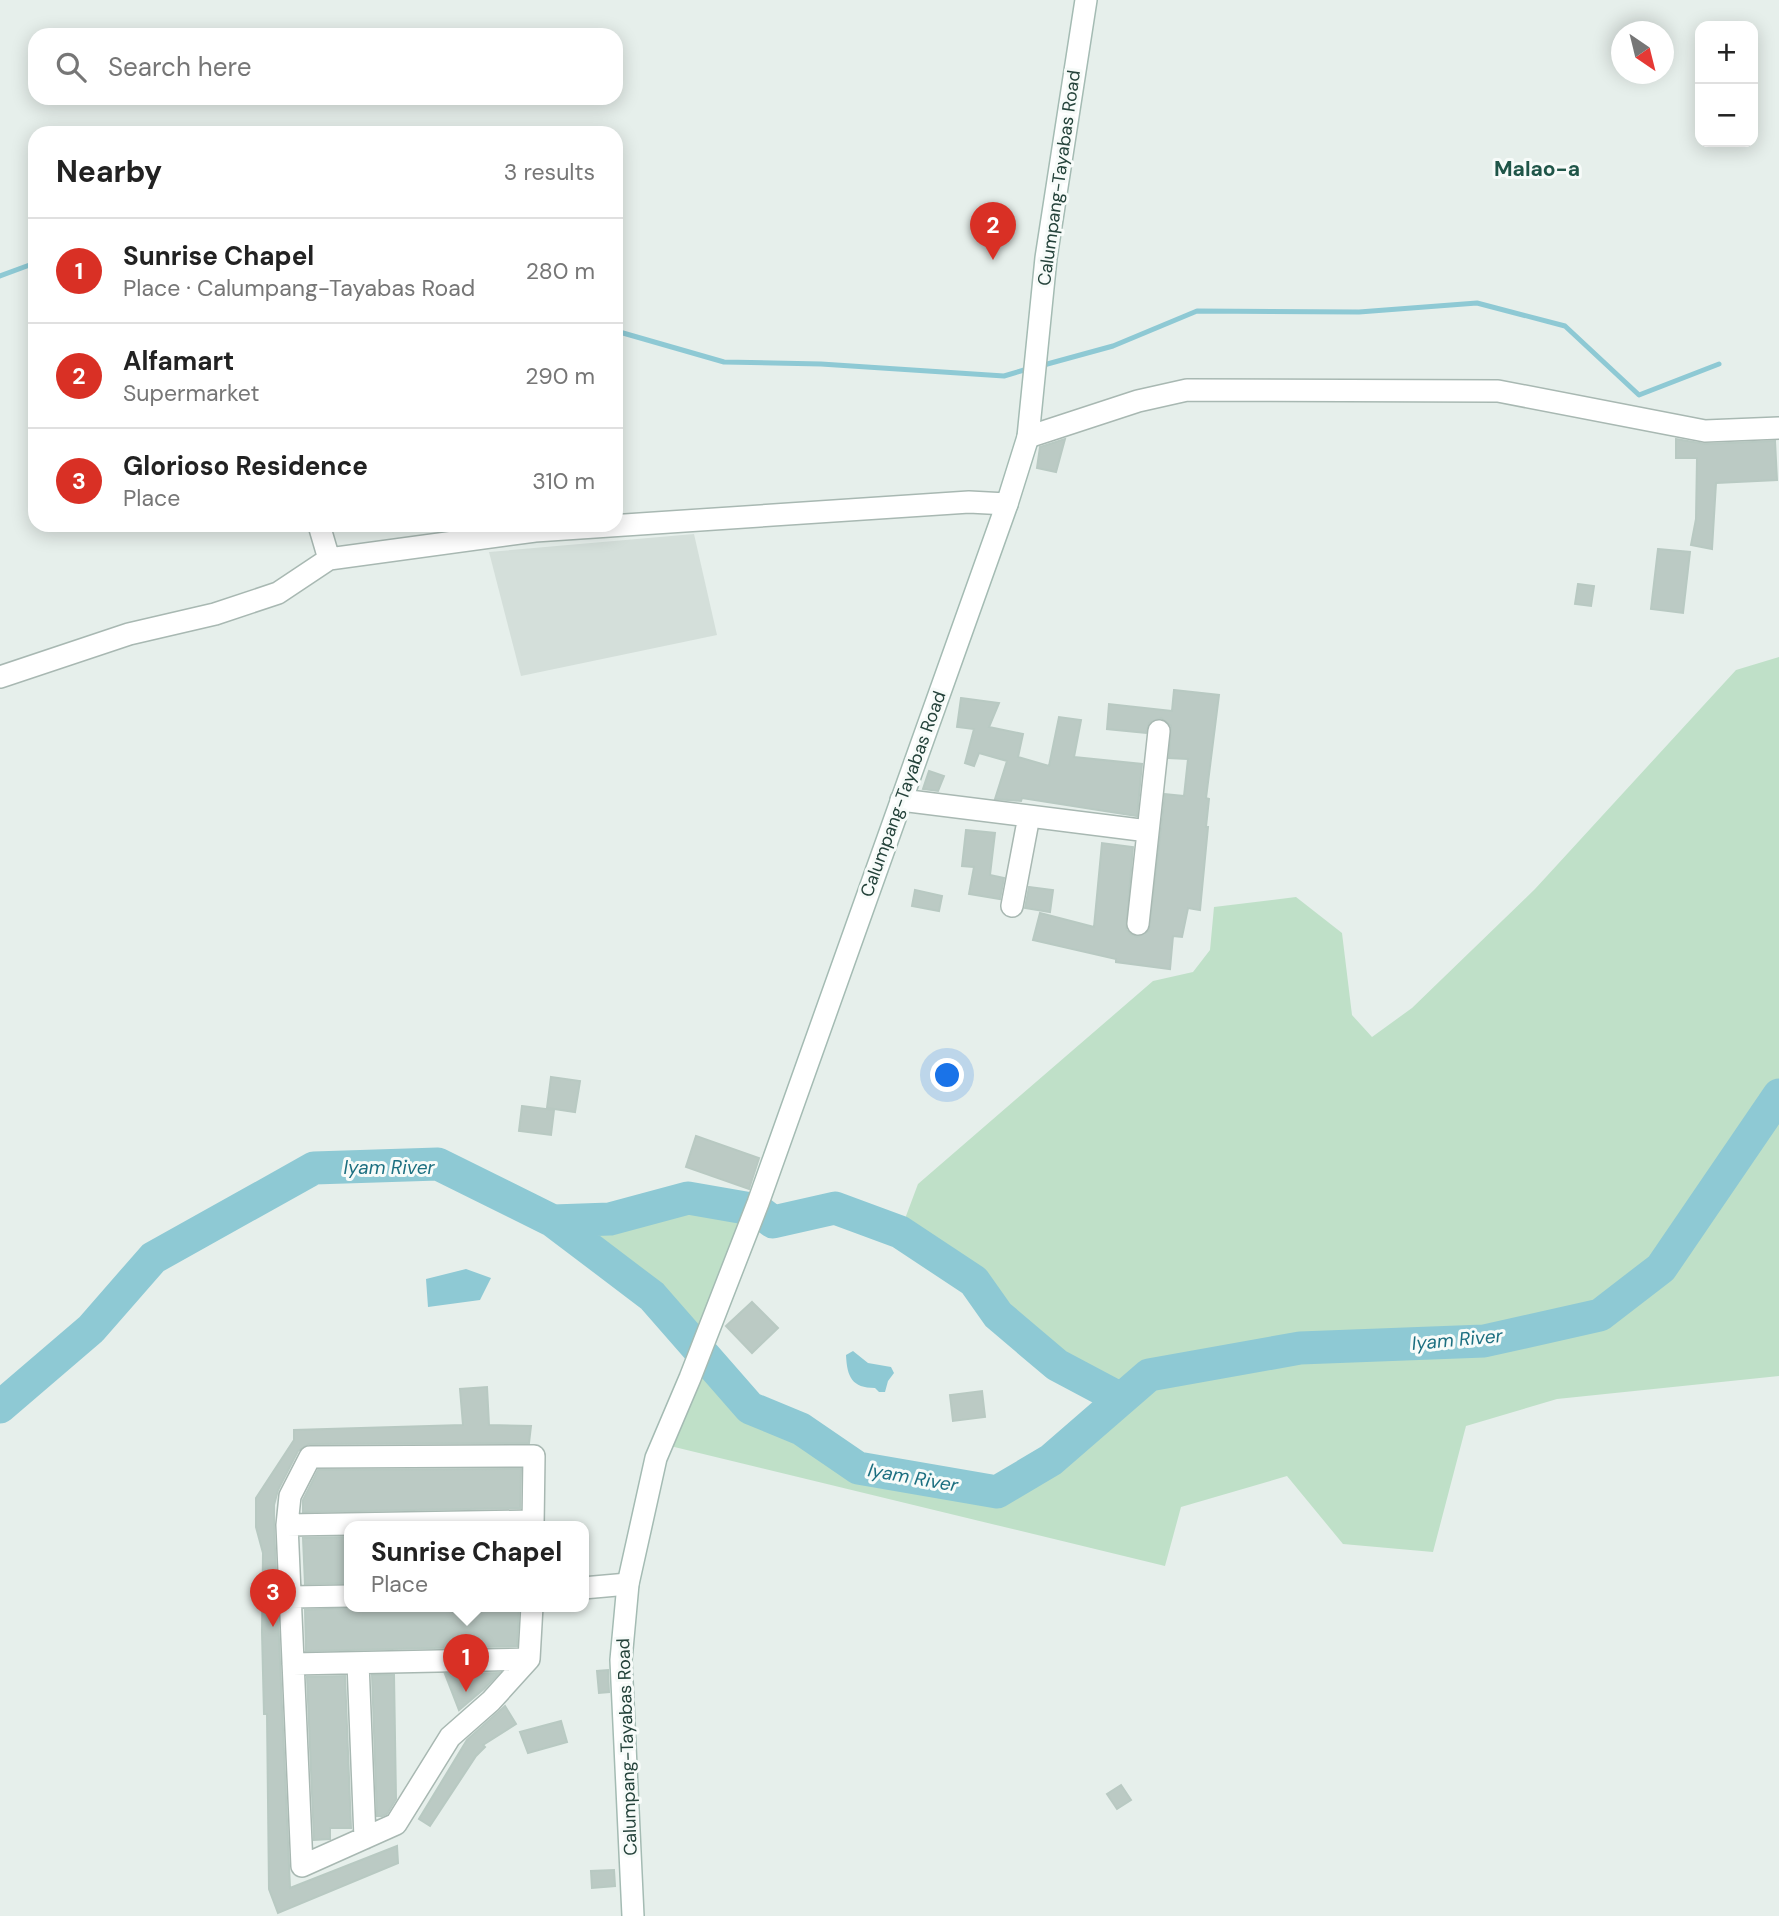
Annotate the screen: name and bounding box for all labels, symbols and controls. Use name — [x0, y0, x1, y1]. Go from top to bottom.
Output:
north arrow — [1611, 21, 1674, 84]
map controls — [1695, 21, 1758, 147]
button: + — [1695, 21, 1758, 84]
search box — [28, 28, 623, 105]
icon: search — [52, 48, 90, 86]
text: Search here — [108, 50, 251, 84]
street label: Calumpang-Tayabas Road — [1032, 69, 1086, 287]
button: − — [1695, 84, 1758, 147]
text: Nearby — [56, 152, 162, 191]
district label: Malao-a — [1494, 155, 1580, 183]
text: 3 results — [504, 157, 595, 187]
pin: 2 — [970, 202, 1016, 260]
text: Sunrise Chapel — [123, 239, 314, 273]
text: 1 — [75, 256, 83, 286]
text: 280 m — [526, 256, 595, 286]
text: Place · Calumpang-Tayabas Road — [123, 273, 475, 303]
text: Alfamart — [123, 344, 234, 378]
text: 2 — [72, 361, 86, 391]
text: 290 m — [525, 361, 595, 391]
text: Supermarket — [123, 378, 259, 408]
text: Glorioso Residence — [123, 449, 368, 483]
text: 3 — [72, 466, 86, 496]
text: 310 m — [532, 466, 595, 496]
text: Place — [123, 483, 180, 513]
street label: Calumpang-Tayabas Road — [855, 688, 951, 900]
your location — [930, 1058, 964, 1092]
water label: Iyam River — [343, 1155, 435, 1180]
water label: Iyam River — [1411, 1323, 1504, 1356]
water label: Iyam River — [866, 1457, 961, 1498]
popup — [344, 1521, 589, 1612]
text: Sunrise Chapel — [371, 1535, 562, 1569]
pin: 3 — [250, 1569, 296, 1627]
text: Place — [371, 1569, 428, 1599]
pin: 1 — [443, 1634, 489, 1692]
street label: Calumpang-Tayabas Road — [611, 1638, 643, 1856]

